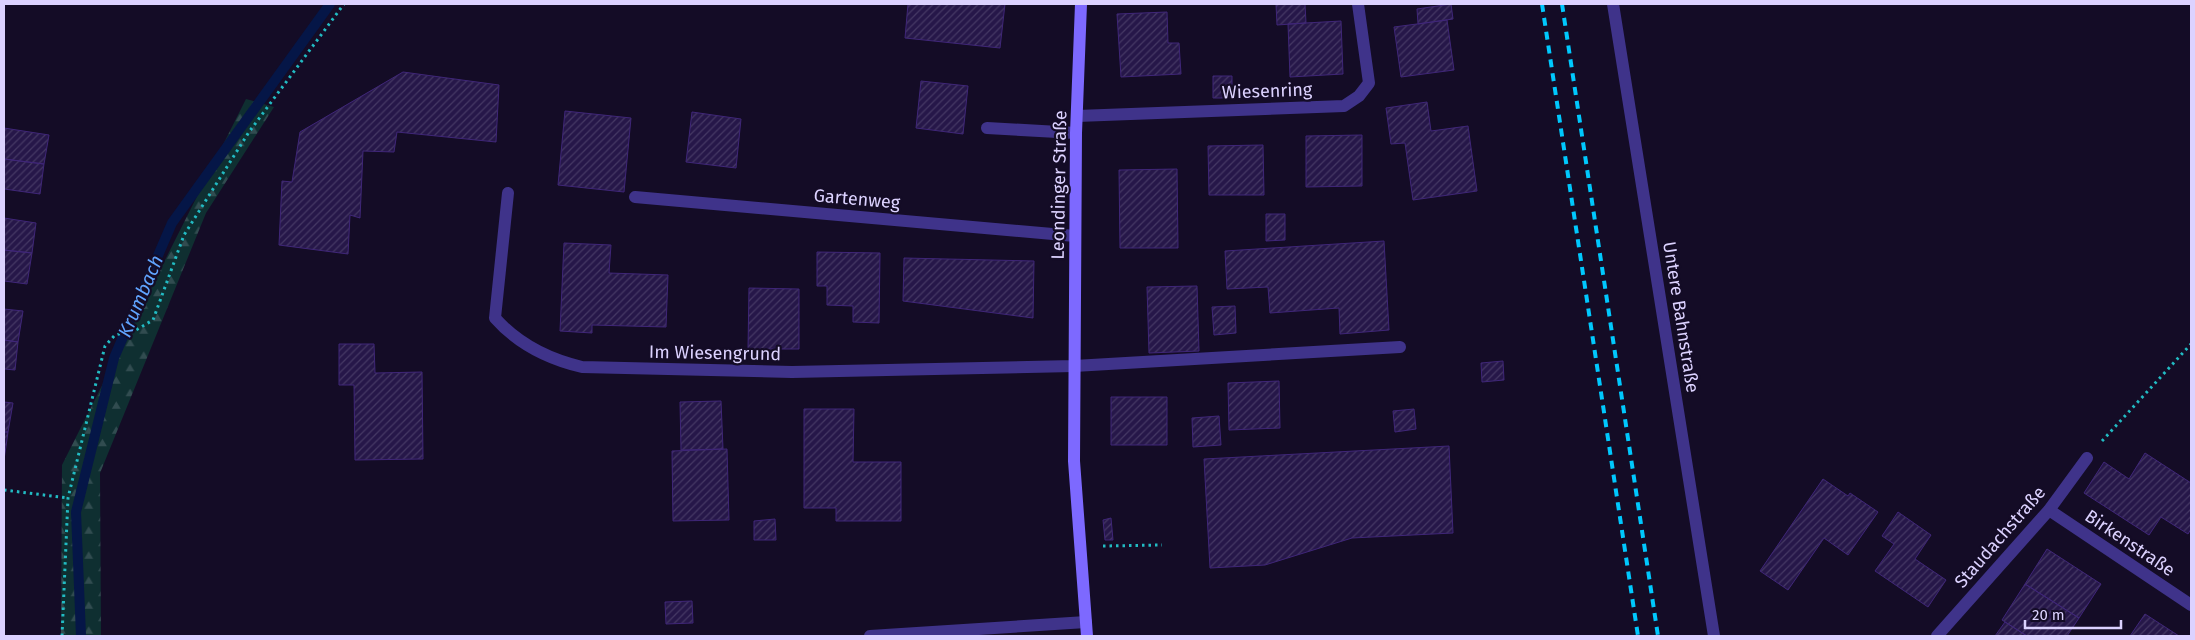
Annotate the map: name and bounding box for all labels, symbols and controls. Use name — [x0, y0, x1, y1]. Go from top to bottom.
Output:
street label: Wiesenring — [1221, 78, 1313, 104]
street label: Leondinger Straße — [1047, 110, 1071, 260]
street label: Gartenweg — [813, 184, 902, 214]
street label: Untere Bahnstraße — [1658, 240, 1704, 394]
water label: Krumbach — [113, 252, 168, 341]
street label: Im Wiesengrund — [649, 341, 781, 365]
street label: Staudachstraße — [1950, 482, 2050, 592]
street label: Birkenstraße — [2081, 505, 2179, 581]
scale bar — [2025, 598, 2121, 630]
text: 20 m — [2032, 606, 2065, 624]

